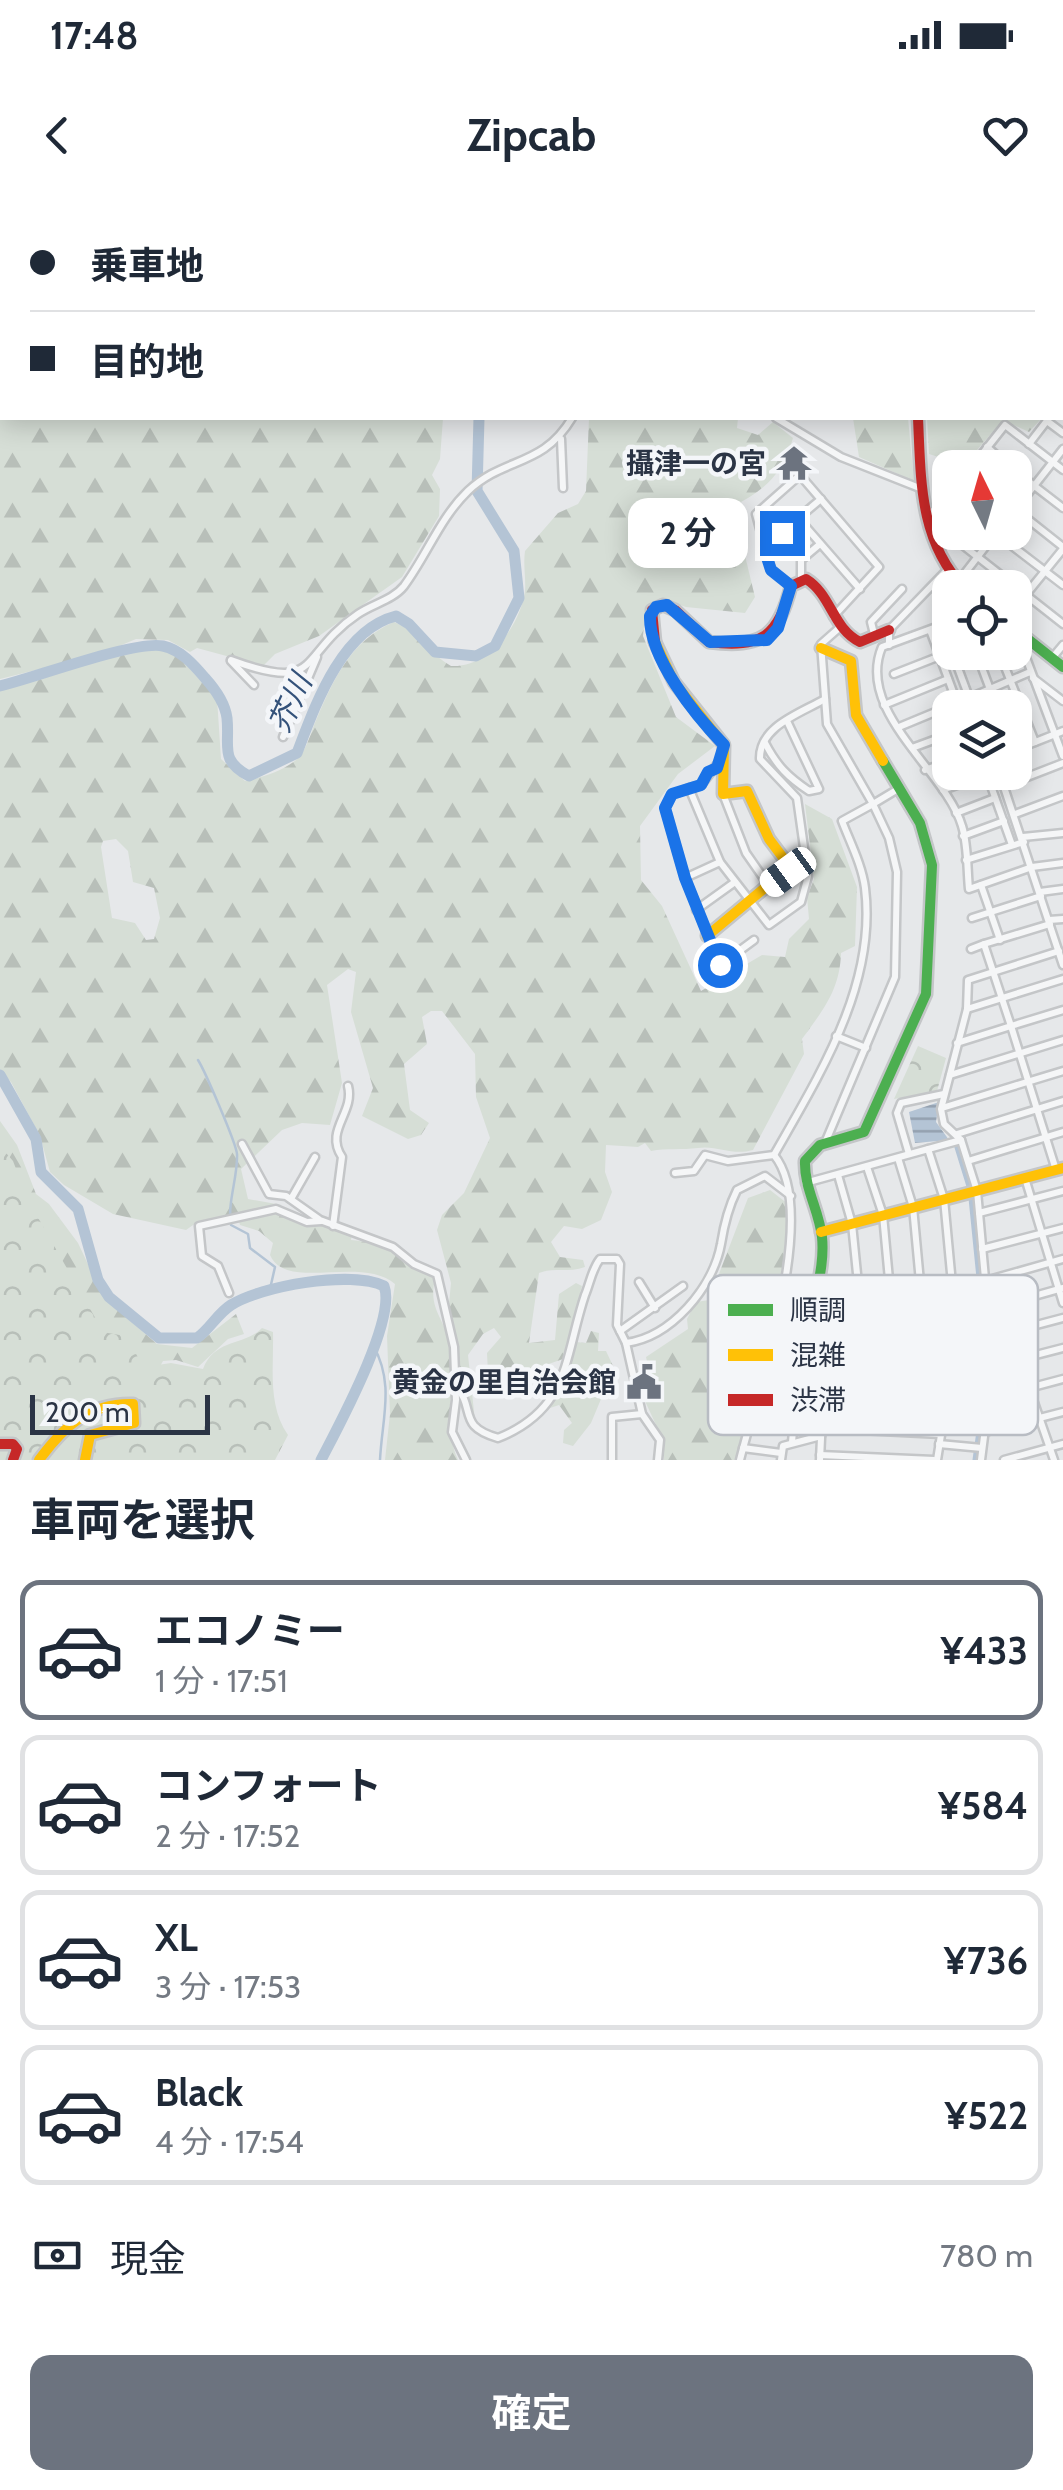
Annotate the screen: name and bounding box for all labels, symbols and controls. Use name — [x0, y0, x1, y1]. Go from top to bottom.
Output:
text: 17:48 — [50, 12, 138, 59]
icon: back — [30, 108, 85, 163]
text: Zipcab — [467, 108, 596, 162]
icon: heart — [978, 108, 1033, 163]
text: 乗車地 — [90, 242, 204, 289]
text: 目的地 — [90, 338, 204, 385]
temple icon: 攝津一の宮 — [775, 444, 813, 482]
place label: 攝津一の宮 — [626, 446, 766, 480]
north arrow — [932, 450, 1032, 550]
map controls — [932, 450, 1032, 790]
callout: 2 分 — [627, 498, 747, 568]
route end — [760, 511, 805, 556]
text: 2 分 — [660, 513, 716, 552]
button: locate — [932, 570, 1032, 670]
water label: 芥川 — [261, 665, 321, 738]
button: layers — [932, 690, 1032, 790]
car — [755, 842, 821, 902]
route start — [698, 943, 743, 988]
legend — [708, 1275, 1038, 1435]
text: 順調 — [790, 1293, 846, 1327]
text: 混雑 — [790, 1338, 846, 1372]
public building icon: 黄金の里自治会館 — [625, 1363, 663, 1401]
place label: 黄金の里自治会館 — [392, 1365, 616, 1399]
text: 渋滞 — [790, 1383, 846, 1417]
scale bar — [30, 1390, 210, 1434]
text: 200 m — [45, 1395, 130, 1429]
text: 車両を選択 — [30, 1493, 255, 1547]
icon: car — [35, 1605, 125, 1695]
text: エコノミー — [155, 1607, 345, 1654]
text: ¥433 — [940, 1627, 1028, 1674]
text: 1 分 · 17:51 — [155, 1661, 288, 1700]
icon: car — [35, 1760, 125, 1850]
text: コンフォート — [155, 1762, 382, 1809]
text: ¥584 — [938, 1782, 1028, 1829]
text: 2 分 · 17:52 — [155, 1816, 300, 1855]
text: XL — [155, 1914, 198, 1961]
icon: car — [35, 1915, 125, 2005]
text: ¥736 — [944, 1937, 1028, 1984]
text: 3 分 · 17:53 — [155, 1967, 301, 2006]
text: Black — [155, 2069, 243, 2116]
icon: car — [35, 2070, 125, 2160]
text: ¥522 — [944, 2092, 1028, 2139]
text: 4 分 · 17:54 — [155, 2122, 304, 2161]
icon: cash — [30, 2228, 85, 2283]
text: 現金 — [110, 2235, 186, 2282]
text: 780 m — [940, 2236, 1033, 2275]
button: 確定 — [30, 2355, 1033, 2470]

